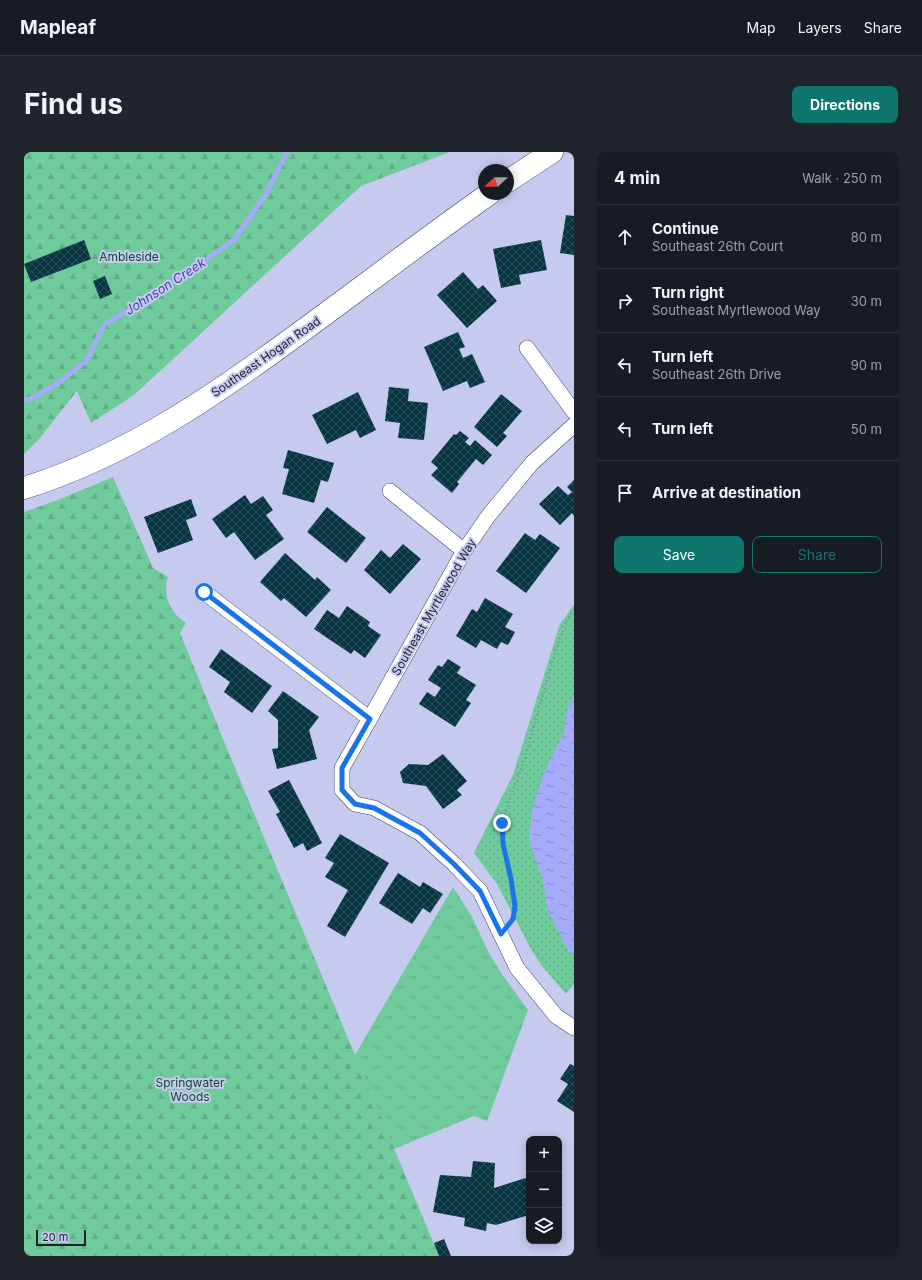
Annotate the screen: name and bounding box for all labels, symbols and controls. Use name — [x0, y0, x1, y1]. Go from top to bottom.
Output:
text: Mapleaf — [20, 16, 96, 39]
text: Map — [747, 19, 776, 36]
text: Layers — [798, 19, 842, 36]
text: Share — [864, 19, 902, 36]
button: Directions — [792, 86, 898, 123]
text: Find us — [24, 87, 123, 121]
north arrow — [478, 164, 514, 200]
text: 4 min — [614, 168, 660, 188]
text: Walk · 250 m — [802, 170, 882, 186]
text: Continue — [652, 219, 719, 238]
icon: ahead — [614, 226, 636, 248]
text: 80 m — [851, 229, 882, 245]
text: Southeast 26th Court — [652, 238, 783, 254]
park label: Ambleside — [99, 249, 159, 264]
water label: Johnson Creek — [122, 254, 209, 318]
text: Turn right — [652, 283, 724, 302]
icon: right — [614, 290, 636, 312]
text: 30 m — [851, 293, 882, 309]
text: Southeast Myrtlewood Way — [652, 302, 821, 318]
street label: Southeast Hogan Road — [208, 313, 323, 400]
text: Turn left — [652, 347, 713, 366]
icon: left — [614, 354, 636, 376]
text: 90 m — [851, 357, 882, 373]
text: Southeast 26th Drive — [652, 366, 781, 382]
icon: left — [614, 418, 636, 440]
text: Turn left — [652, 419, 713, 438]
text: 50 m — [851, 421, 882, 437]
icon: arrive — [614, 482, 636, 504]
text: Arrive at destination — [652, 483, 801, 502]
street label: Southeast Myrtlewood Way — [388, 535, 479, 678]
button: Save — [614, 536, 744, 573]
button: Share — [752, 536, 882, 573]
route start — [195, 583, 213, 601]
route end — [493, 814, 511, 832]
park label: Springwater Woods — [156, 1075, 225, 1104]
map controls — [526, 1136, 562, 1244]
button: + — [526, 1136, 562, 1172]
button: − — [526, 1172, 562, 1208]
button: layers — [526, 1208, 562, 1244]
scale bar — [36, 1228, 86, 1247]
text: 20 m — [42, 1230, 68, 1244]

